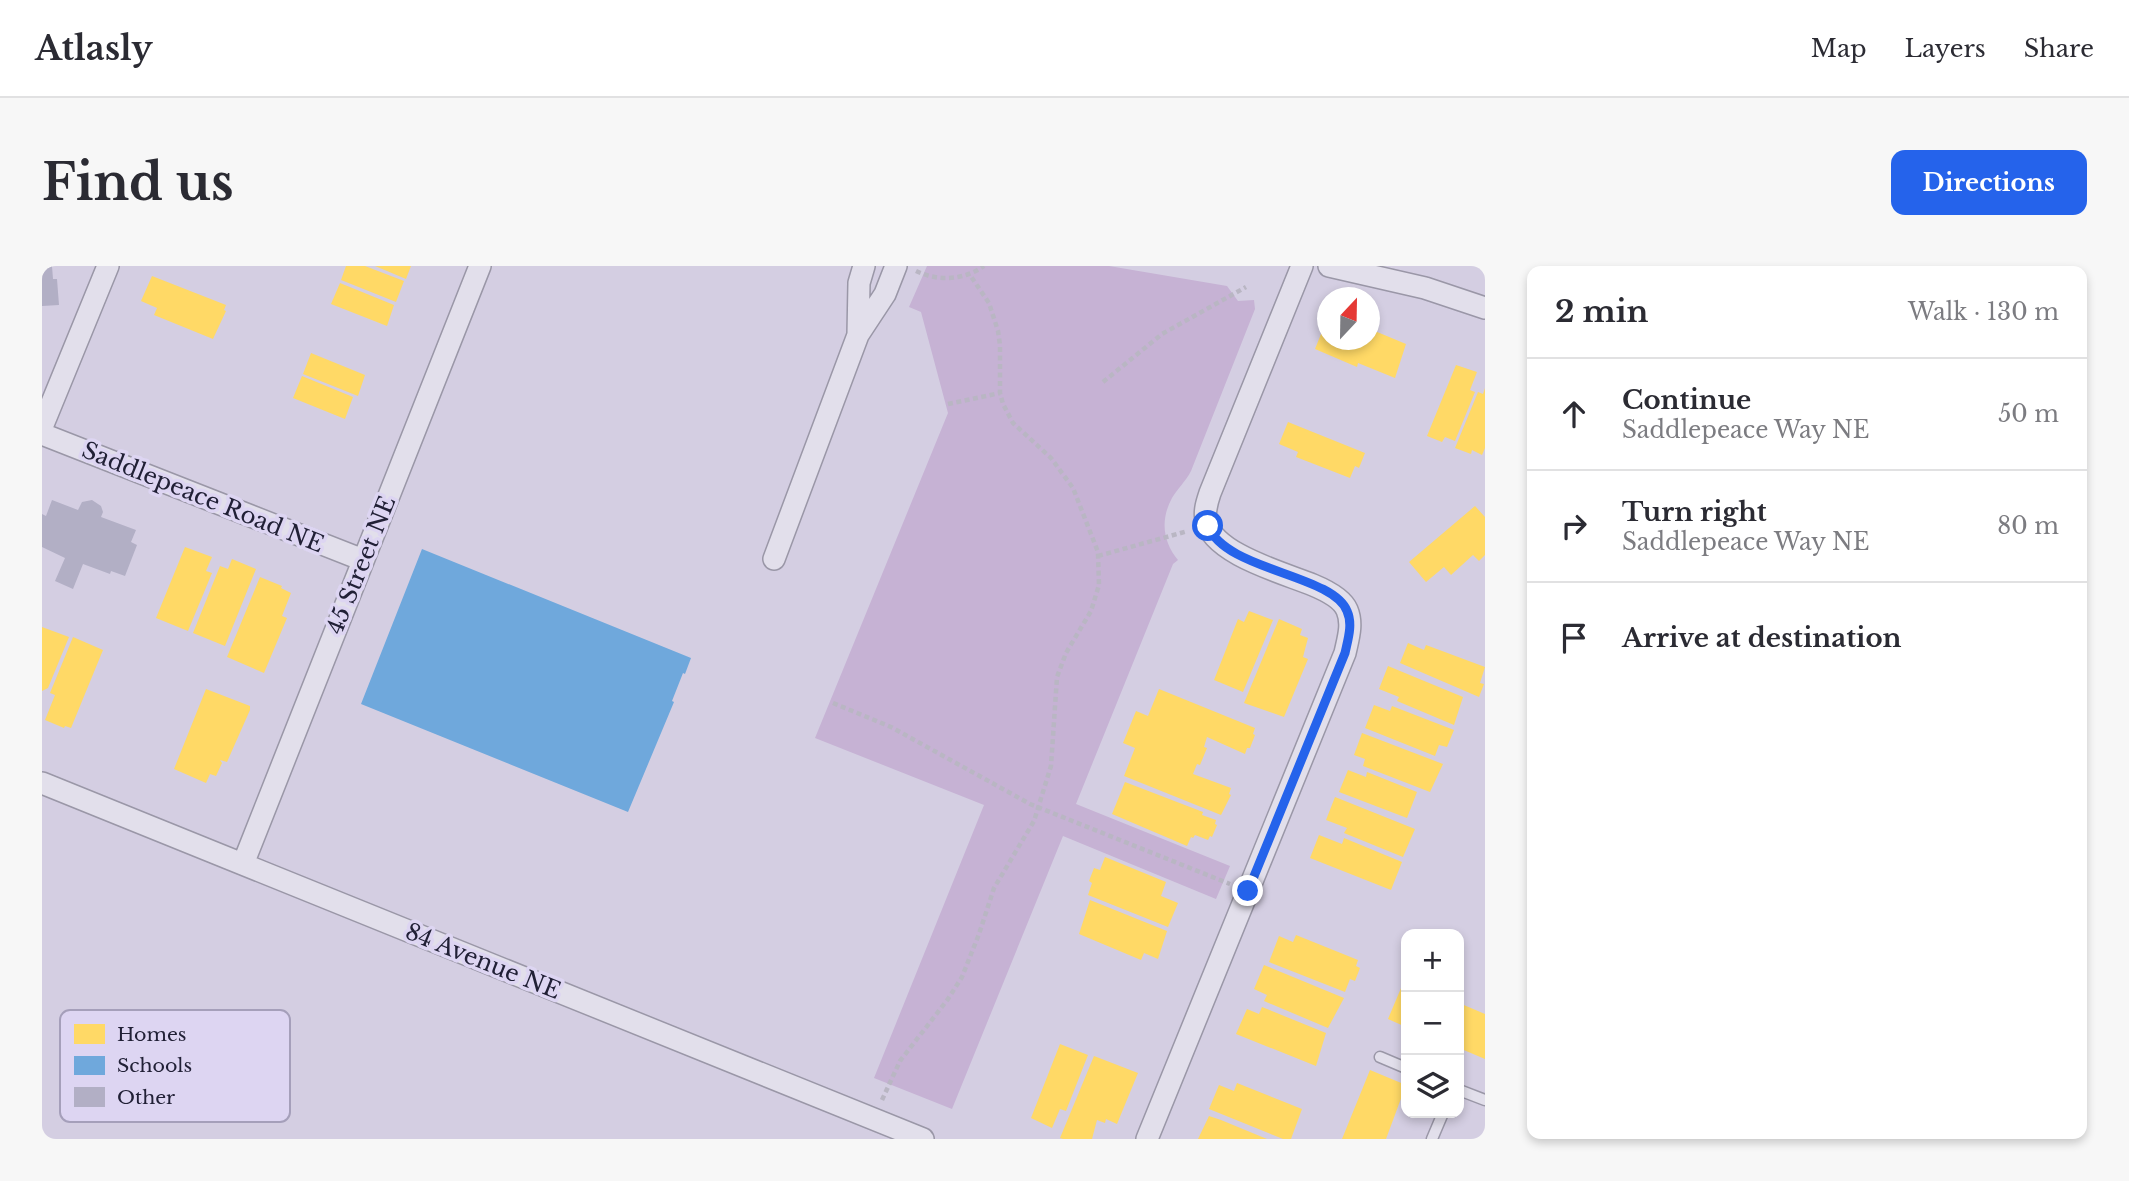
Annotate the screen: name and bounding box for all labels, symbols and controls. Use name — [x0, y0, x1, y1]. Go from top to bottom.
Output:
text: Atlasly — [35, 28, 153, 69]
text: Map — [1811, 34, 1867, 63]
text: Layers — [1905, 34, 1986, 63]
text: Share — [2024, 34, 2094, 63]
button: Directions — [1891, 150, 2087, 215]
text: Find us — [42, 152, 234, 213]
north arrow — [1317, 287, 1380, 350]
text: 2 min — [1555, 293, 1648, 330]
text: Walk · 130 m — [1908, 298, 2059, 326]
text: Continue — [1622, 384, 1751, 416]
icon: ahead — [1555, 395, 1593, 433]
text: 50 m — [1998, 400, 2059, 428]
text: Saddlepeace Way NE — [1622, 416, 1869, 444]
street label: Saddlepeace Road NE — [78, 436, 328, 558]
street label: 45 Street NE — [321, 492, 401, 638]
text: Turn right — [1622, 496, 1767, 528]
icon: right — [1555, 507, 1593, 545]
route start — [1192, 510, 1223, 541]
text: 80 m — [1997, 512, 2059, 540]
text: Saddlepeace Way NE — [1622, 528, 1869, 556]
icon: arrive — [1555, 619, 1593, 657]
text: Arrive at destination — [1622, 622, 1902, 654]
route end — [1232, 875, 1263, 906]
street label: 84 Avenue NE — [401, 917, 565, 1005]
map controls — [1401, 929, 1464, 1118]
button: + — [1401, 929, 1464, 992]
button: − — [1401, 992, 1464, 1055]
legend — [60, 1010, 290, 1122]
text: Homes — [117, 1023, 186, 1046]
text: Schools — [117, 1054, 192, 1077]
button: layers — [1401, 1055, 1464, 1118]
text: Other — [117, 1086, 175, 1109]

